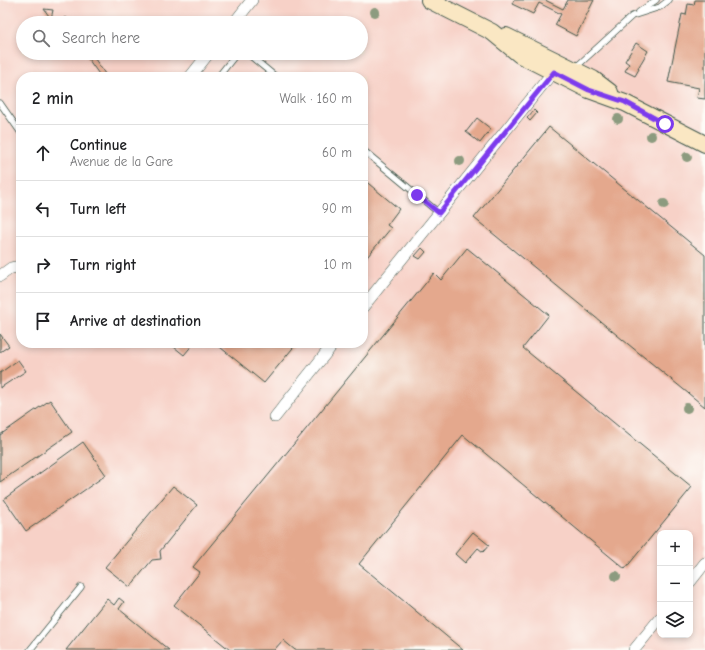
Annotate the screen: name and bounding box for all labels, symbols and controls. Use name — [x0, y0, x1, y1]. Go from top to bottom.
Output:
search box — [16, 16, 368, 60]
icon: search — [30, 27, 52, 49]
text: Search here — [62, 29, 140, 47]
text: 2 min — [32, 89, 73, 108]
text: Walk · 160 m — [280, 91, 352, 106]
route start — [656, 115, 674, 133]
text: Continue — [70, 136, 127, 154]
icon: ahead — [32, 142, 54, 164]
text: 60 m — [322, 145, 352, 160]
text: Avenue de la Gare — [70, 154, 173, 169]
route end — [408, 186, 426, 204]
icon: left — [32, 198, 54, 220]
text: Turn left — [70, 200, 126, 218]
text: 90 m — [322, 201, 352, 216]
icon: right — [32, 254, 54, 276]
text: Turn right — [70, 256, 136, 274]
text: 10 m — [324, 257, 352, 272]
icon: arrive — [32, 310, 54, 332]
text: Arrive at destination — [70, 312, 201, 330]
map controls — [657, 530, 693, 638]
button: + — [657, 530, 693, 566]
button: − — [657, 566, 693, 602]
button: layers — [657, 602, 693, 638]

